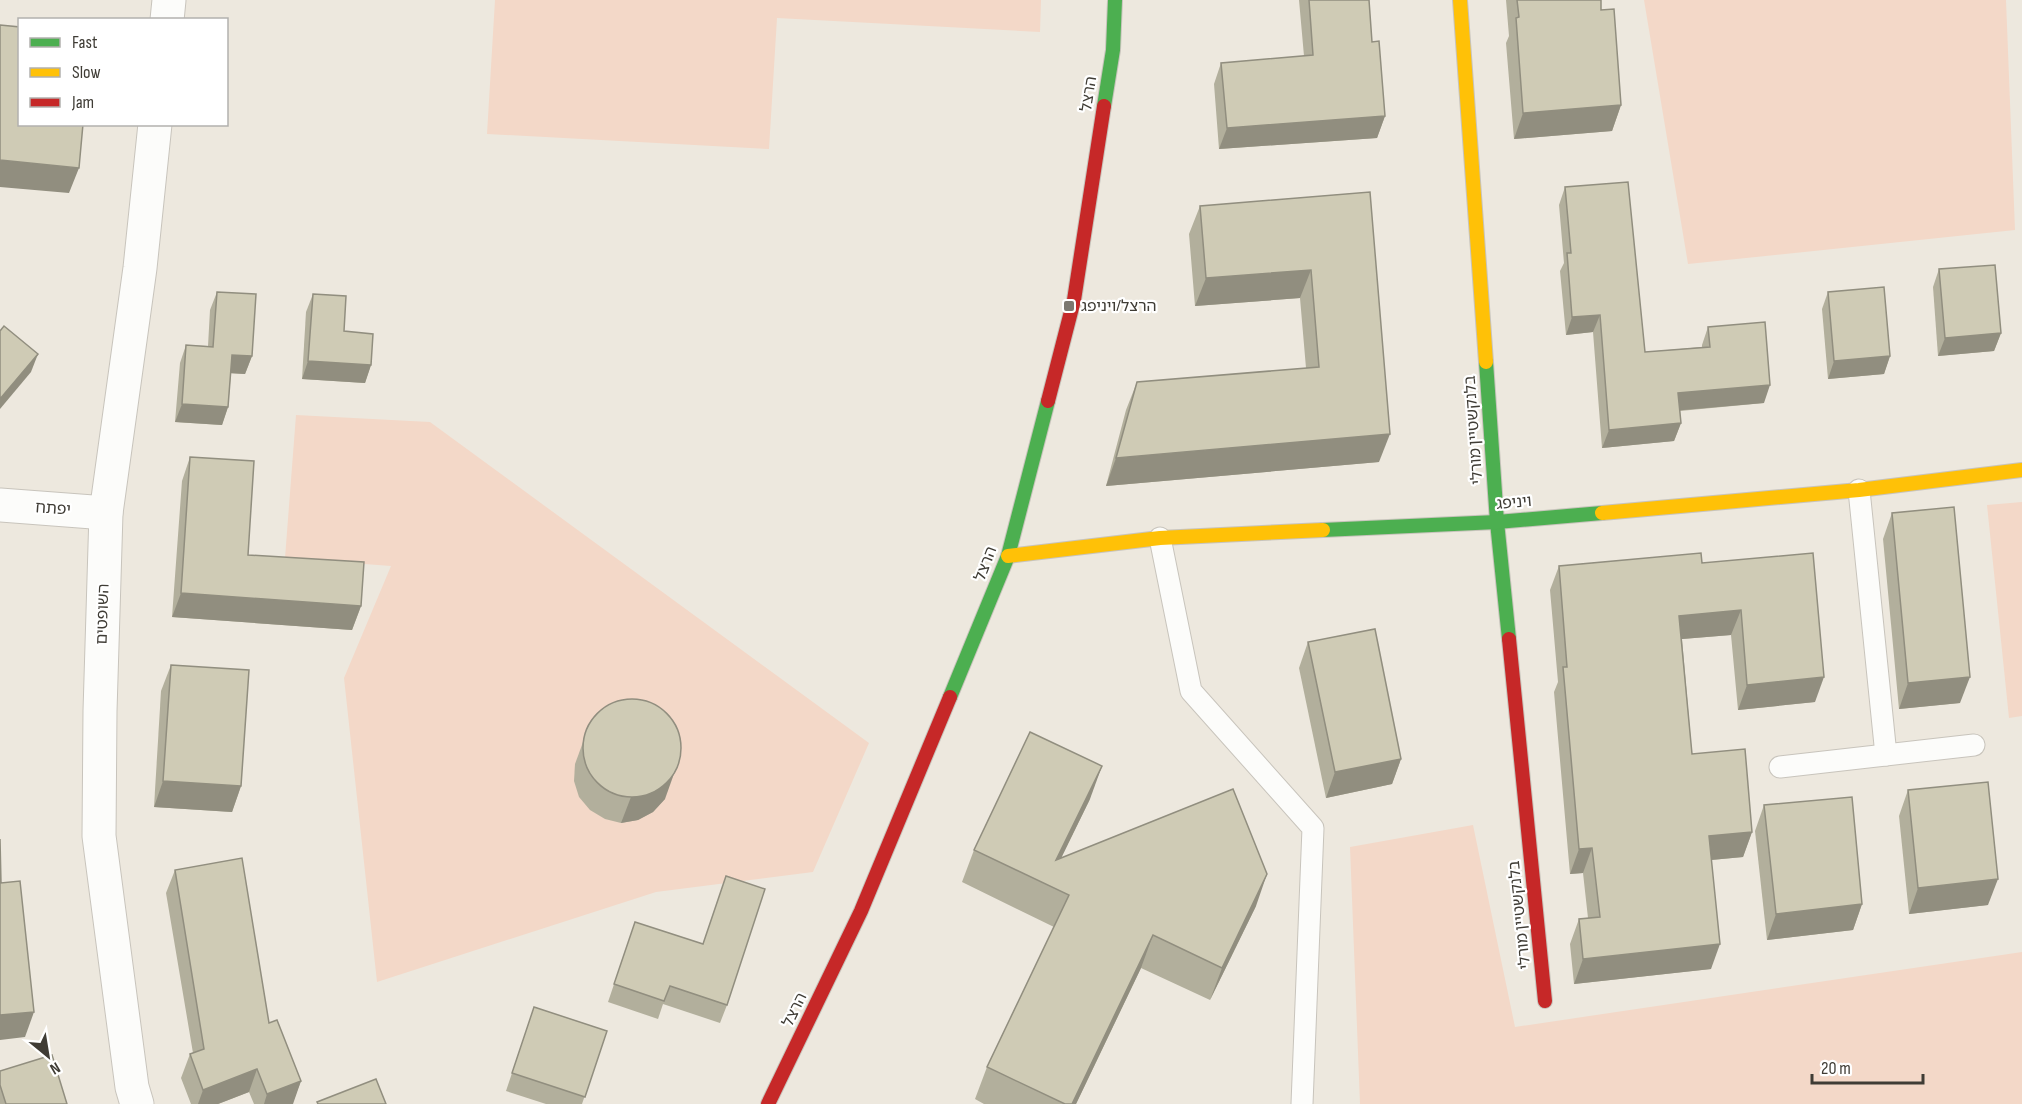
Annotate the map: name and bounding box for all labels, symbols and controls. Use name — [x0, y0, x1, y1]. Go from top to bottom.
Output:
legend — [18, 18, 228, 126]
text: Fast — [72, 32, 98, 53]
text: Slow — [72, 62, 101, 83]
street label: הרצל — [1077, 75, 1101, 113]
text: Jam — [71, 92, 94, 113]
place label: הרצל/ויניפג — [1081, 297, 1157, 316]
marker: הרצל/ויניפג — [1062, 299, 1076, 313]
street label: בלנקשטיין מורלי — [1461, 375, 1487, 485]
street label: ויניפג — [1496, 492, 1532, 514]
street label: יפתח — [35, 498, 71, 520]
street label: הרצל — [971, 544, 1001, 584]
street label: השופטים — [92, 583, 114, 645]
street label: בלנקשטיין מורלי — [1505, 860, 1535, 970]
street label: הרצל — [779, 990, 811, 1030]
north arrow — [18, 1026, 78, 1086]
scale bar — [1812, 1047, 1923, 1085]
text: N — [46, 1057, 63, 1078]
text: 20 m — [1821, 1058, 1851, 1079]

